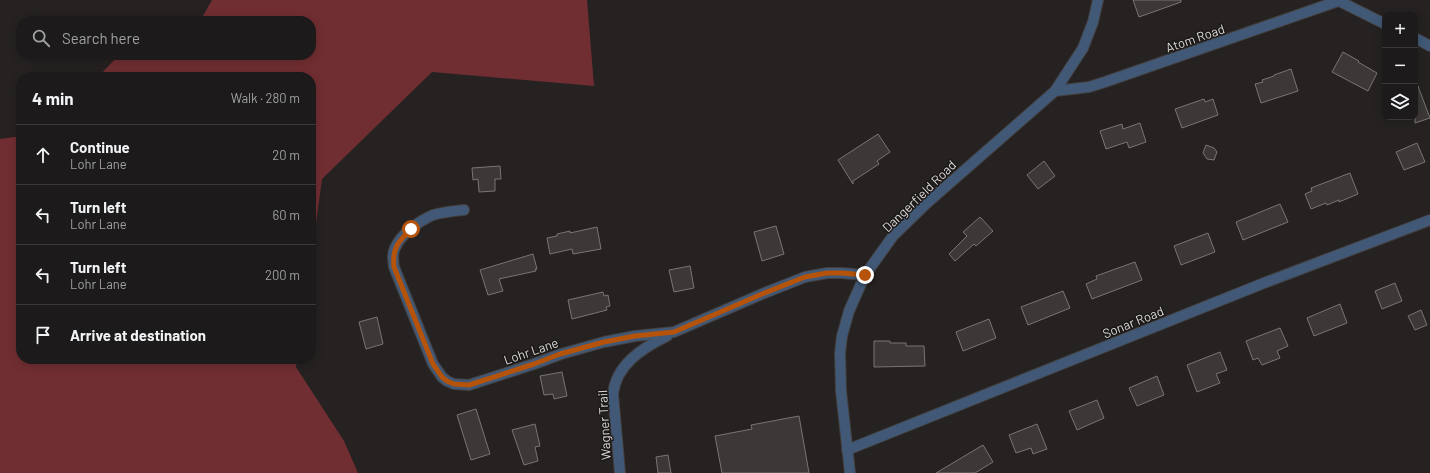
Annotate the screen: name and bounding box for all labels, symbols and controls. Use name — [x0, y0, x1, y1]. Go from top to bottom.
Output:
map controls — [1382, 12, 1418, 120]
button: + — [1382, 12, 1418, 48]
search box — [16, 16, 316, 60]
street label: Atom Road — [1163, 20, 1227, 56]
icon: search — [30, 27, 52, 49]
text: Search here — [62, 29, 140, 47]
button: − — [1382, 48, 1418, 84]
button: layers — [1382, 84, 1418, 120]
text: 4 min — [32, 88, 74, 108]
text: Walk · 280 m — [231, 90, 300, 106]
text: Continue — [70, 138, 130, 156]
icon: ahead — [32, 144, 54, 166]
text: 20 m — [272, 147, 300, 163]
text: Lohr Lane — [70, 156, 127, 172]
street label: Dangerfield Road — [879, 157, 959, 235]
text: Turn left — [70, 198, 126, 216]
icon: left — [32, 204, 54, 226]
text: 60 m — [273, 207, 300, 223]
text: Lohr Lane — [70, 216, 127, 232]
route start — [402, 220, 420, 238]
text: Turn left — [70, 258, 126, 276]
icon: left — [32, 264, 54, 286]
route end — [856, 266, 874, 284]
text: 200 m — [265, 267, 300, 283]
text: Lohr Lane — [70, 276, 127, 292]
street label: Sonar Road — [1100, 303, 1166, 341]
icon: arrive — [32, 324, 54, 346]
text: Arrive at destination — [70, 326, 206, 344]
street label: Lohr Lane — [502, 334, 560, 368]
street label: Wagner Trail — [594, 390, 614, 460]

